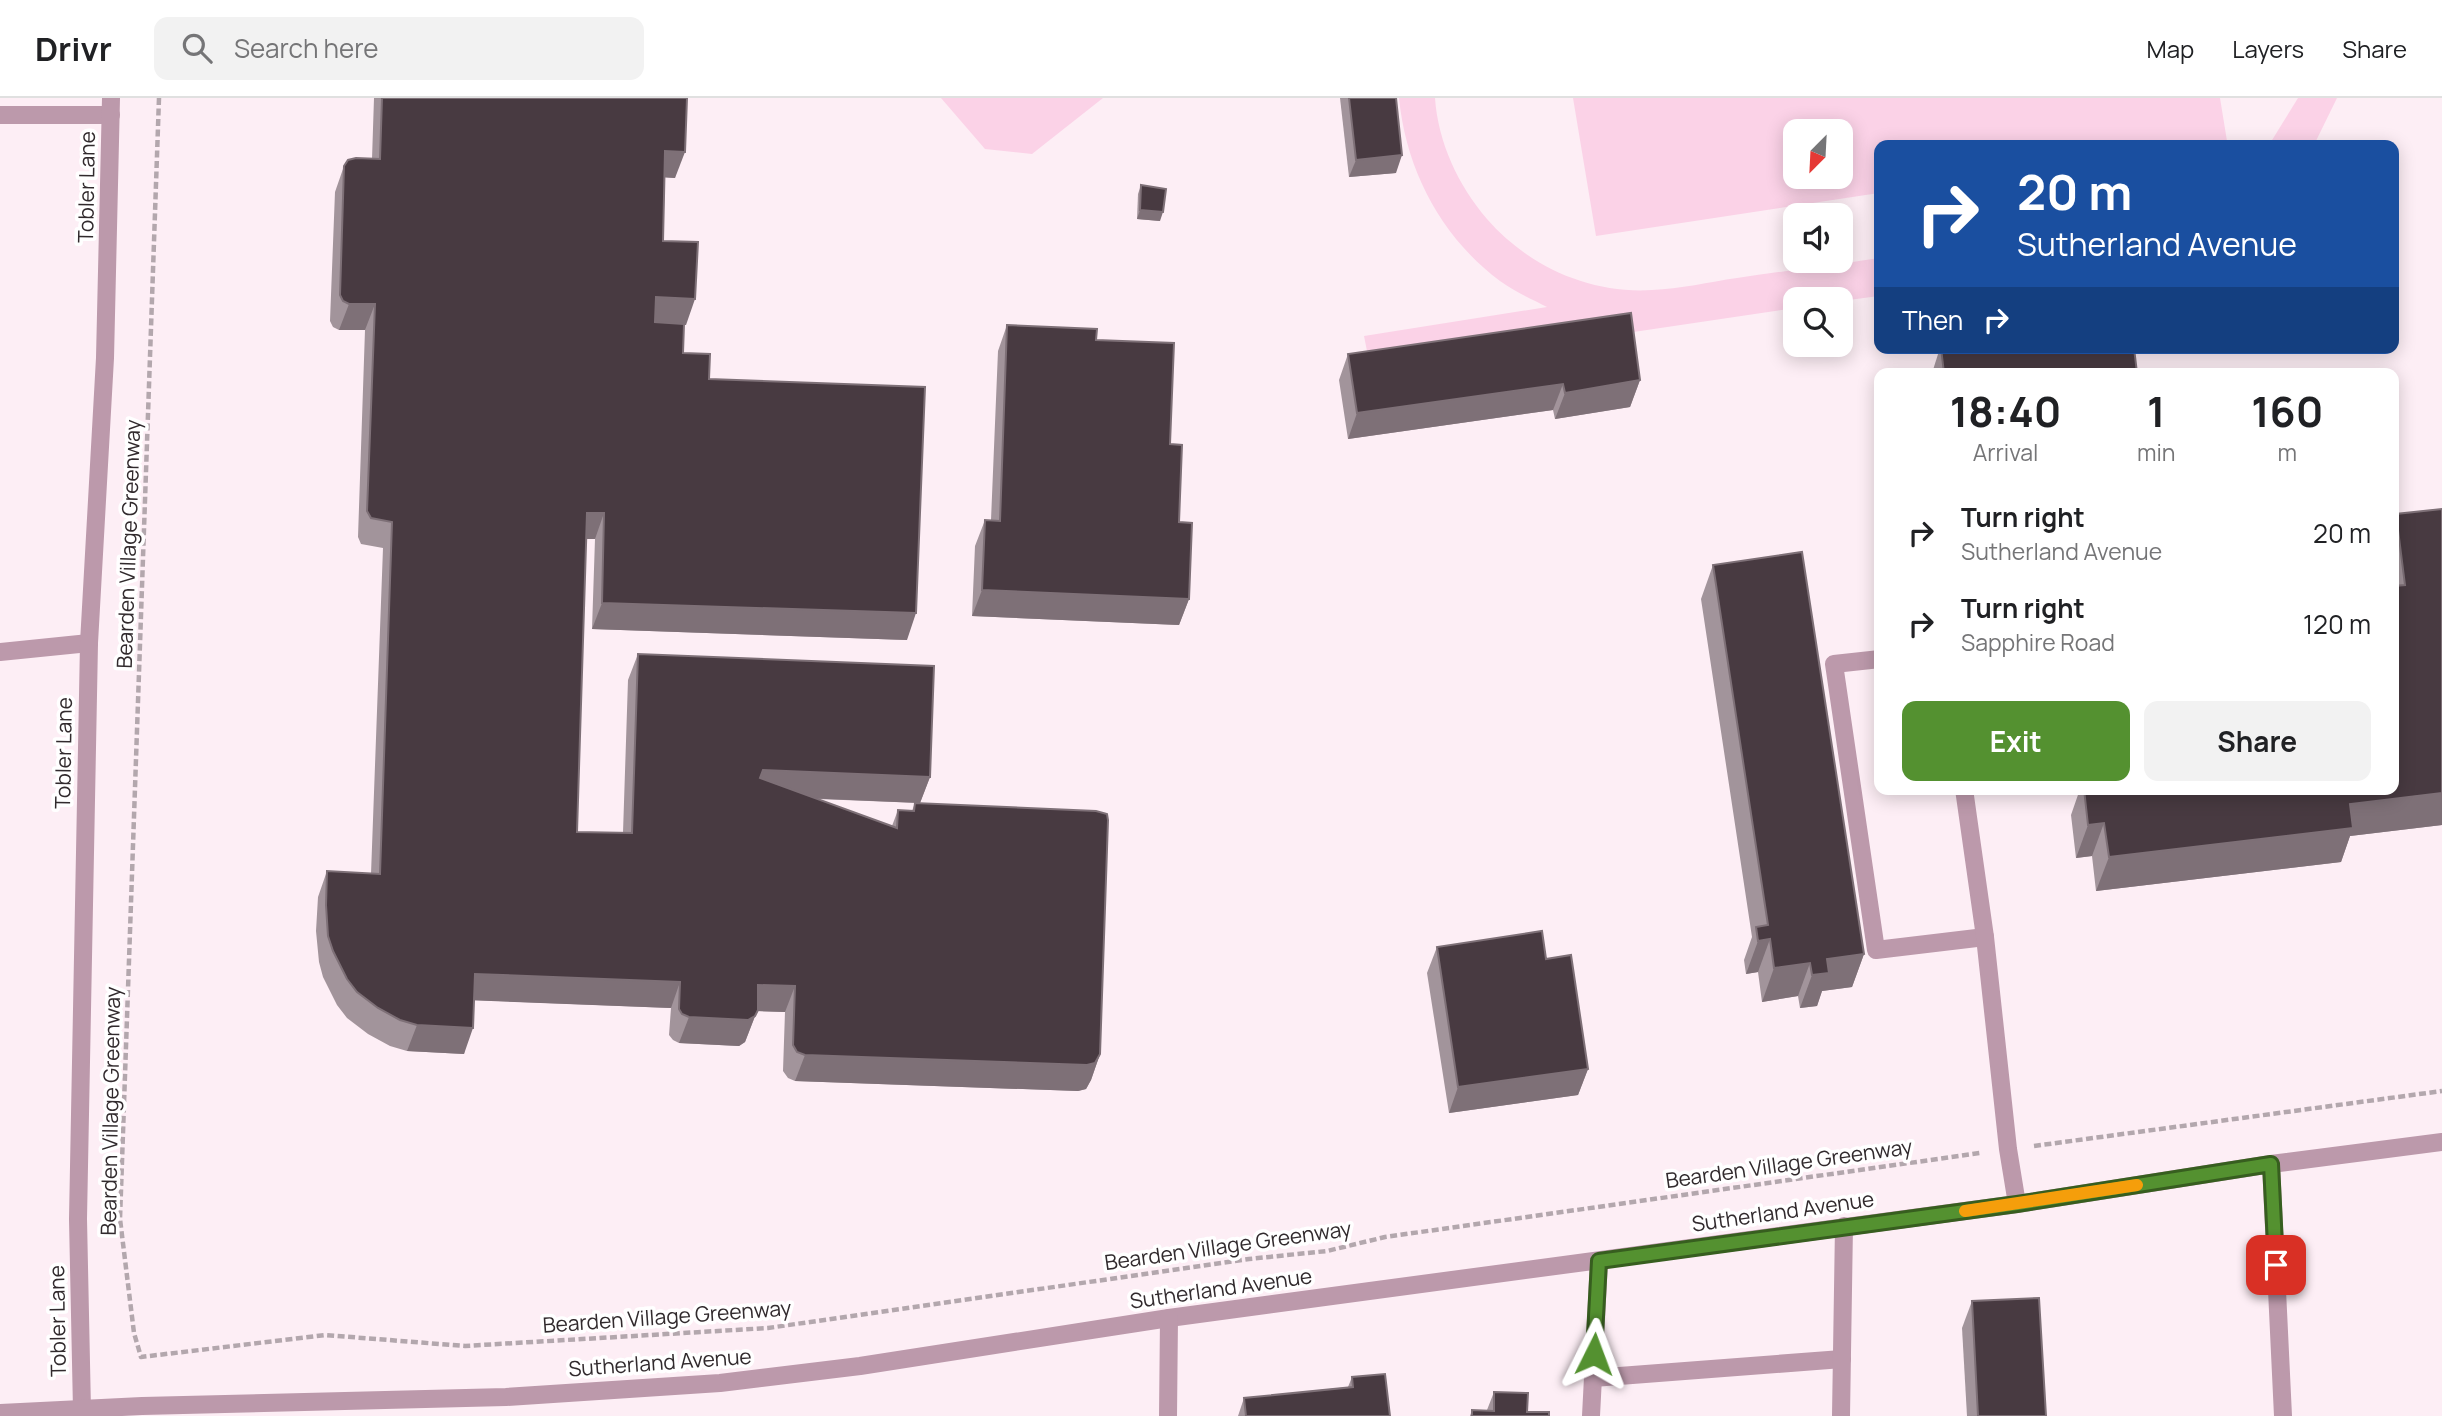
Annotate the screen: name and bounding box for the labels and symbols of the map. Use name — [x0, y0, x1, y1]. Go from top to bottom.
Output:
north arrow — [1783, 119, 1853, 189]
street label: Tobler Lane — [71, 131, 101, 243]
street label: Bearden Village Greenway — [110, 419, 146, 669]
street label: Tobler Lane — [48, 697, 78, 809]
street label: Bearden Village Greenway — [94, 986, 126, 1236]
street label: Bearden Village Greenway — [1664, 1132, 1914, 1194]
street label: Sutherland Avenue — [1690, 1184, 1876, 1238]
street label: Bearden Village Greenway — [1103, 1214, 1353, 1276]
pin — [2246, 1235, 2306, 1295]
street label: Sutherland Avenue — [1128, 1261, 1314, 1315]
street label: Tobler Lane — [42, 1265, 72, 1377]
street label: Bearden Village Greenway — [542, 1293, 792, 1339]
position arrow — [1557, 1317, 1631, 1391]
street label: Sutherland Avenue — [567, 1342, 753, 1382]

